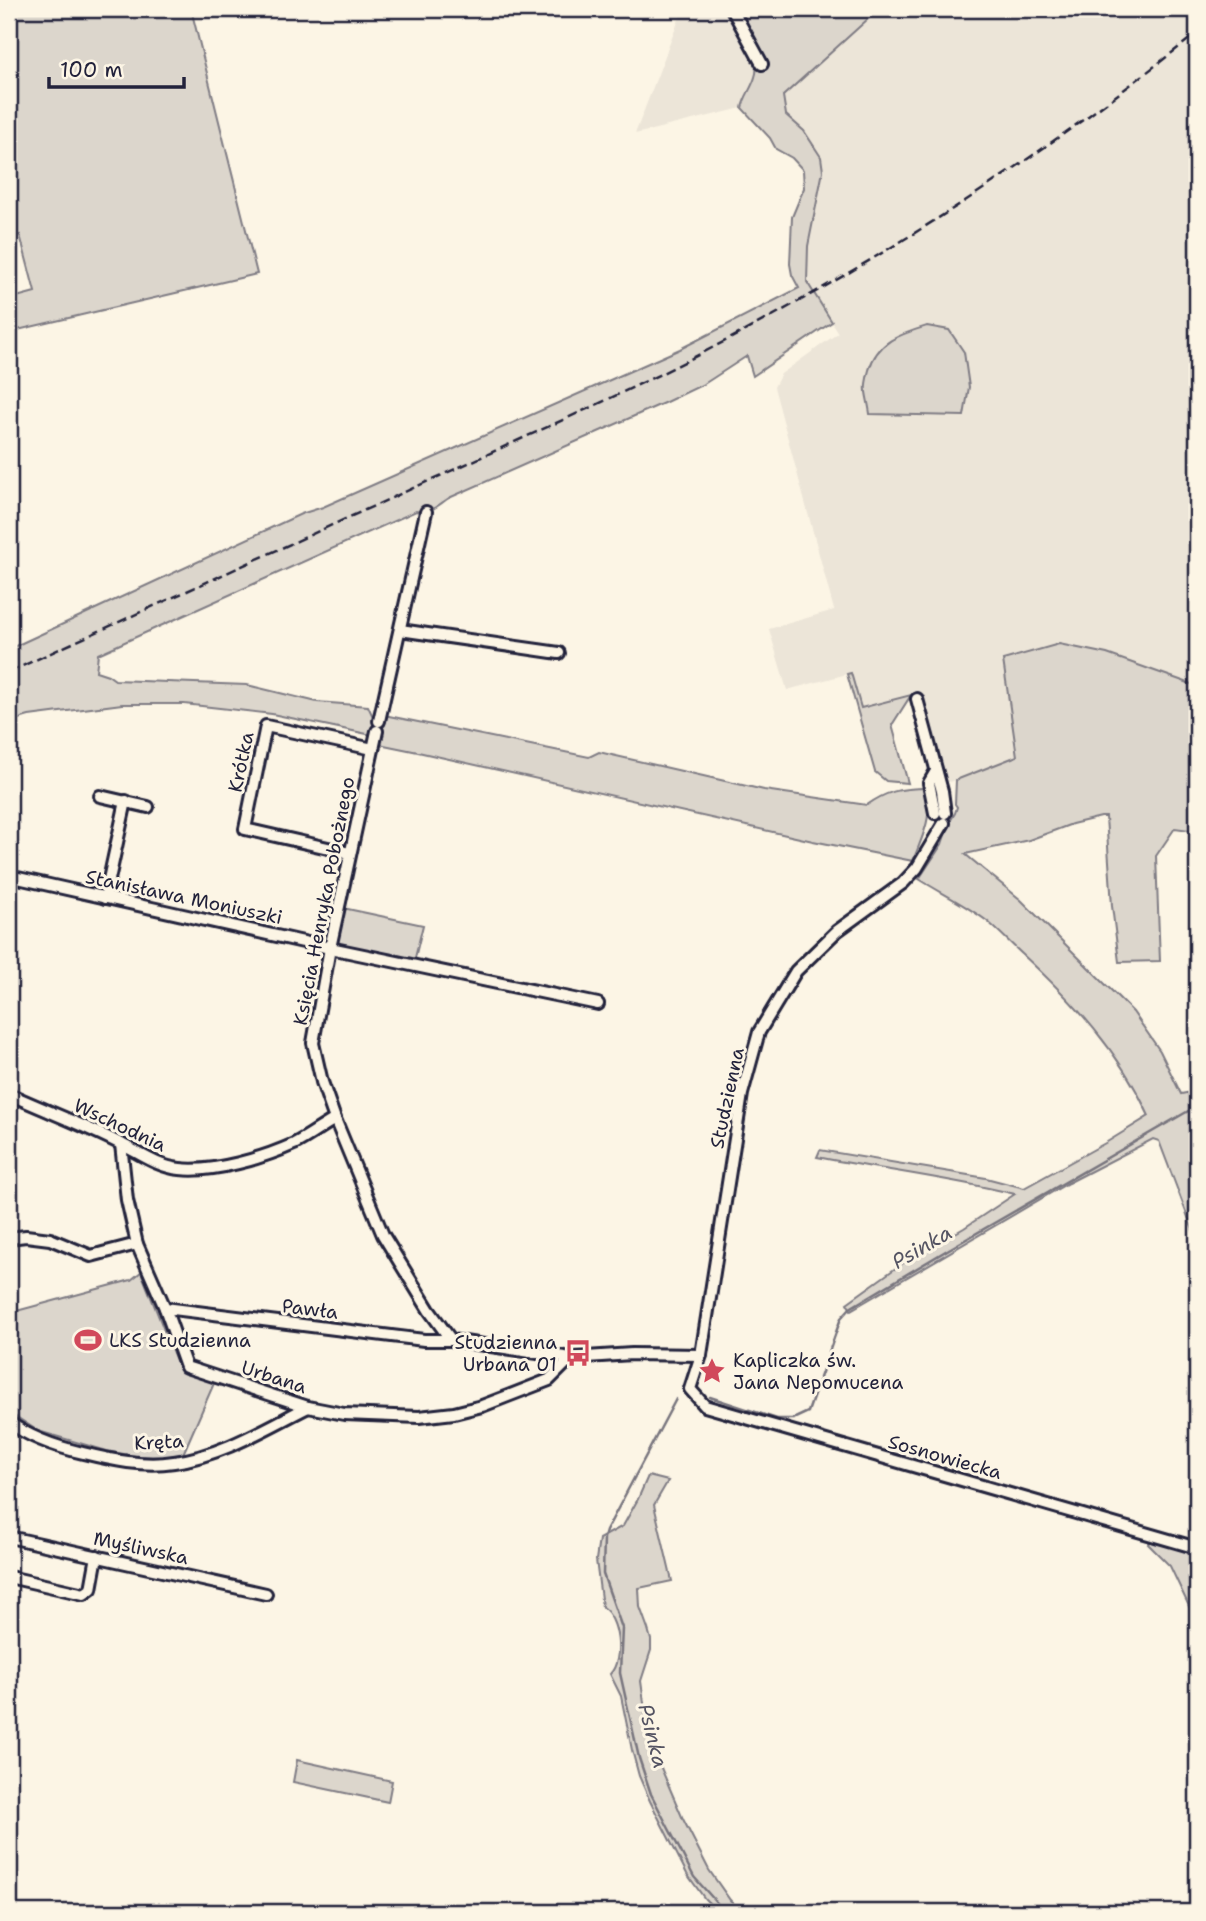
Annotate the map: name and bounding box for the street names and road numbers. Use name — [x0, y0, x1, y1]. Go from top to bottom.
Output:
street label: Krótka — [222, 729, 260, 794]
street label: Księcia Henryka Pobożnego — [288, 775, 360, 1027]
street label: Stanisława Moniuszki — [83, 864, 285, 930]
street label: Studzienna — [704, 1045, 750, 1151]
street label: Wschodnia — [70, 1093, 170, 1157]
street label: Pawła — [280, 1293, 340, 1325]
street label: Urbana — [238, 1355, 310, 1399]
street label: Kręta — [134, 1428, 185, 1456]
street label: Sosnowiecka — [885, 1429, 1005, 1485]
street label: Myśliwska — [91, 1526, 191, 1570]

